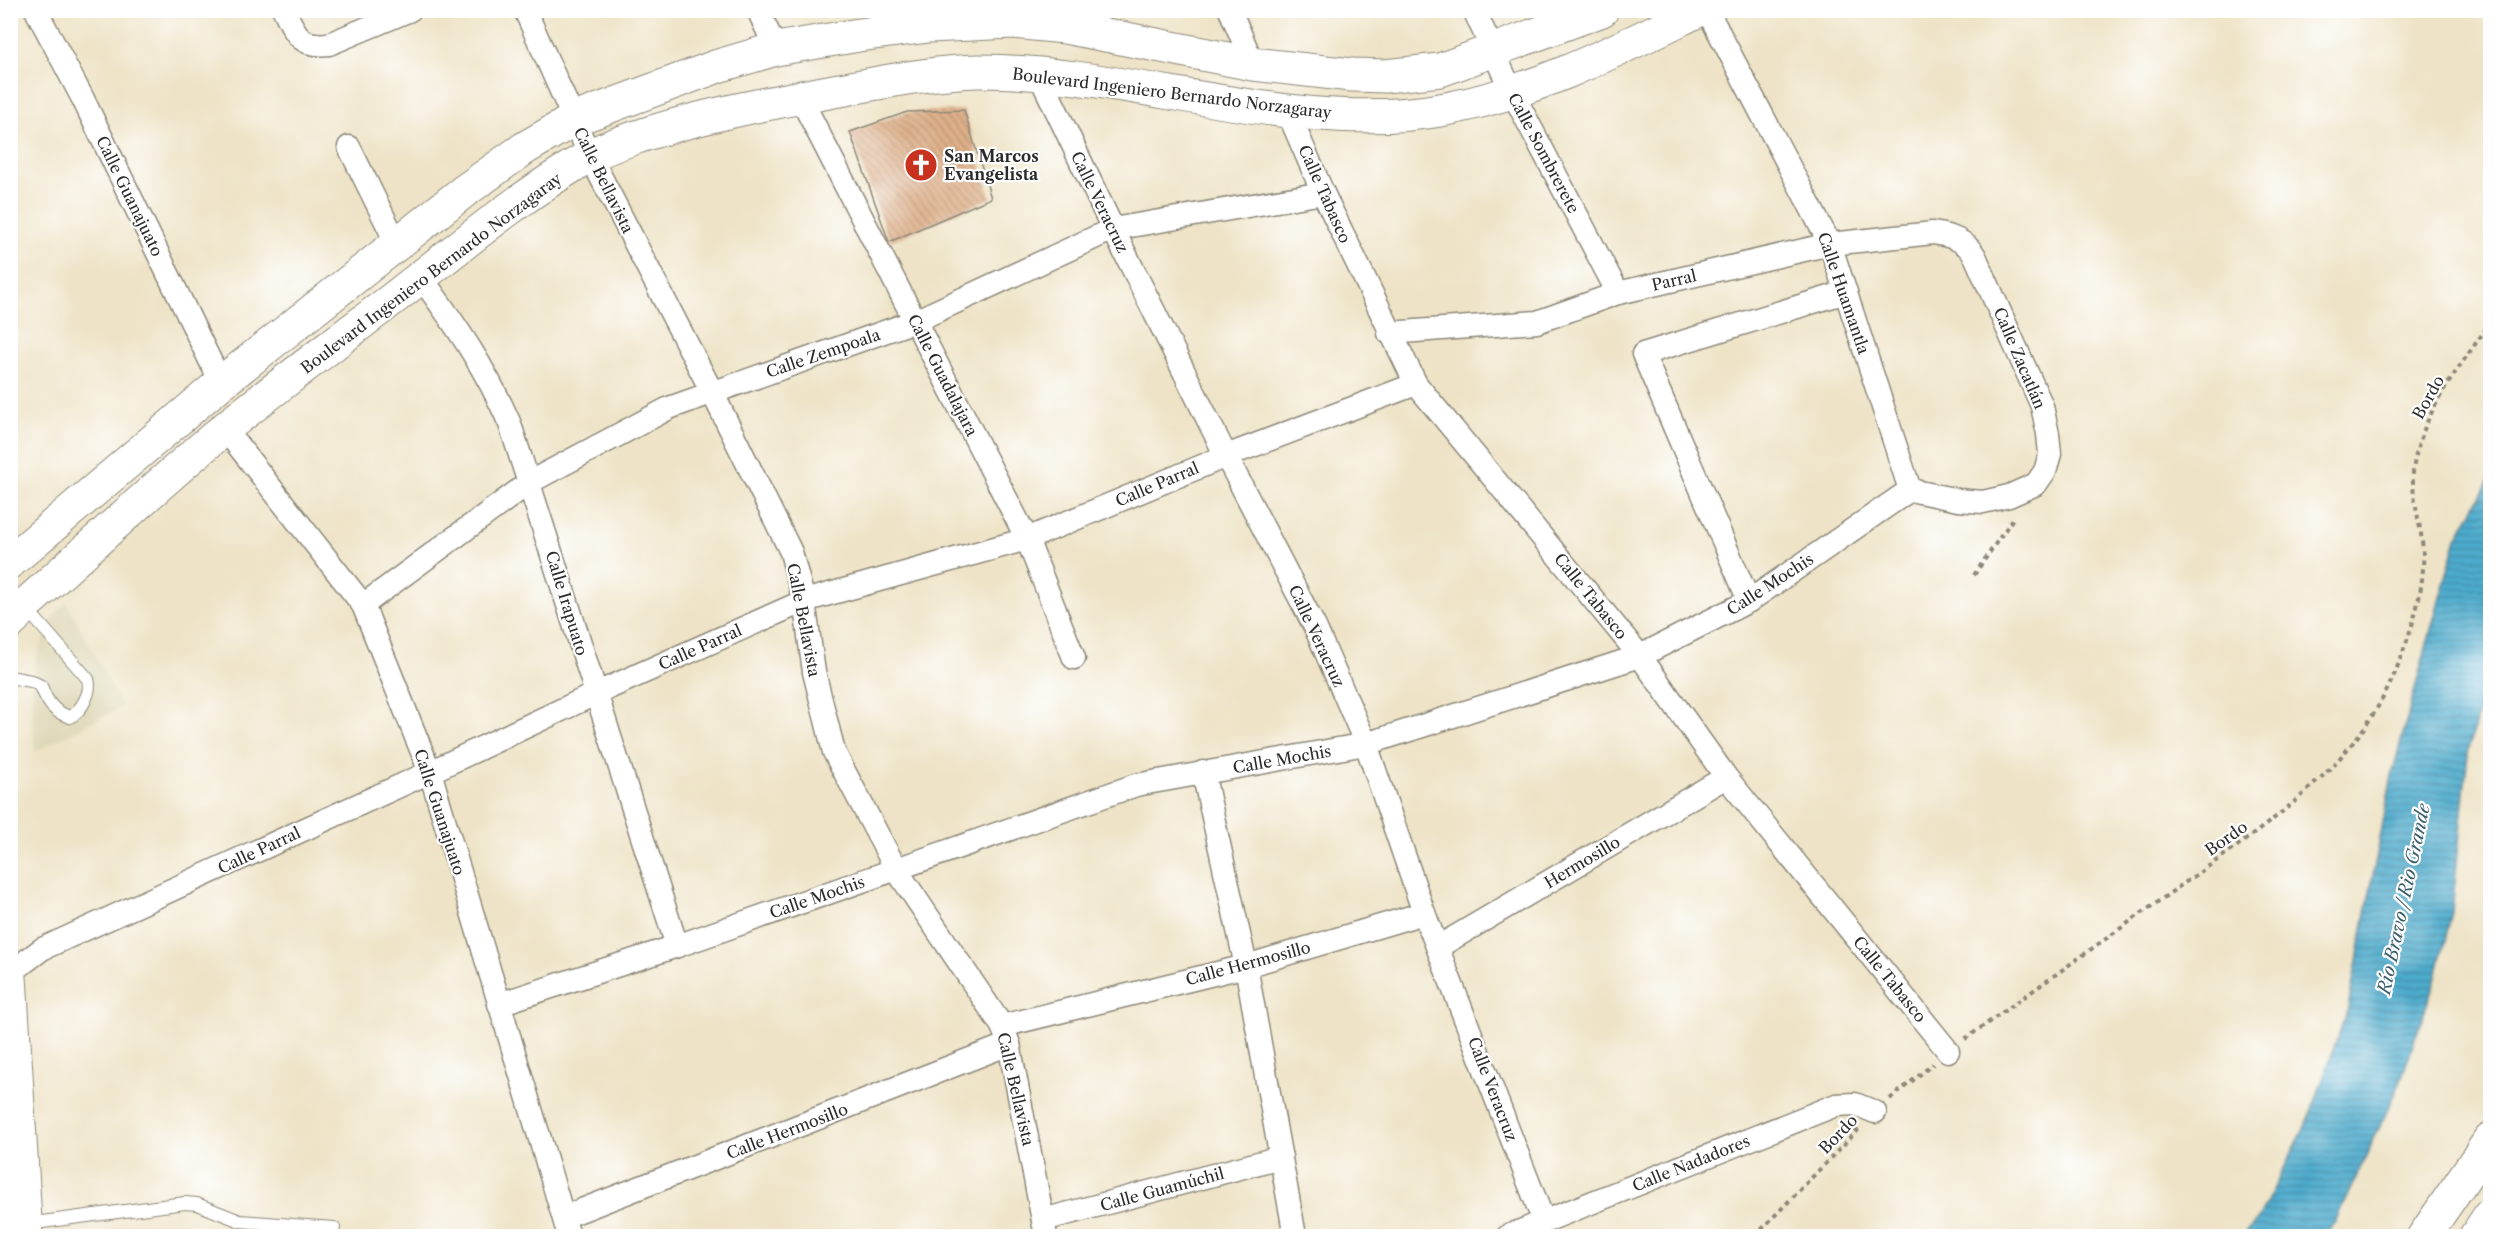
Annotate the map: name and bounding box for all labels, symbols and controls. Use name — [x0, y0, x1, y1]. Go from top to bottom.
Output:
street label: Boulevard Ingeniero Bernardo Norzagaray — [1011, 63, 1334, 123]
street label: Calle Sombrerete — [1504, 90, 1584, 216]
street label: Calle Bellavista — [570, 124, 639, 237]
street label: Calle Guanajuato — [92, 133, 168, 260]
street label: Calle Tabasco — [1294, 142, 1356, 246]
place label: San Marcos Evangelista — [944, 146, 1039, 184]
church icon: San Marcos Evangelista — [903, 147, 939, 183]
street label: Calle Veracruz — [1067, 148, 1133, 256]
street label: Boulevard Ingeniero Bernardo Norzagaray — [297, 168, 566, 378]
street label: Calle Huamantla — [1814, 229, 1874, 357]
street label: Parral — [1650, 265, 1699, 295]
street label: Calle Zacatlán — [1990, 304, 2050, 412]
street label: Calle Guadalajara — [904, 311, 983, 440]
street label: Calle Zempoala — [763, 324, 883, 382]
street label: Bordo — [2408, 371, 2448, 422]
street label: Calle Parral — [1112, 457, 1202, 511]
street label: Calle Irapuato — [542, 548, 592, 658]
street label: Calle Tabasco — [1550, 549, 1632, 643]
street label: Calle Mochis — [1723, 549, 1817, 619]
street label: Calle Bellavista — [783, 561, 825, 679]
street label: Calle Veracruz — [1285, 582, 1349, 690]
street label: Calle Parral — [655, 620, 745, 674]
street label: Calle Mochis — [1231, 741, 1333, 777]
street label: Calle Guanajuato — [410, 746, 470, 878]
water label: Río Bravo / Rio Grande — [2373, 801, 2435, 998]
street label: Bordo — [2201, 816, 2251, 860]
street label: Calle Parral — [214, 822, 304, 878]
street label: Hermosillo — [1540, 831, 1624, 892]
street label: Calle Mochis — [767, 871, 867, 923]
street label: Calle Tabasco — [1849, 932, 1931, 1026]
street label: Calle Hermosillo — [1183, 937, 1313, 989]
street label: Calle Bellavista — [993, 1030, 1039, 1148]
street label: Calle Veracruz — [1464, 1034, 1522, 1144]
street label: Calle Hermosillo — [723, 1099, 851, 1163]
street label: Bordo — [1814, 1110, 1862, 1158]
street label: Calle Nadadores — [1629, 1130, 1753, 1196]
street label: Calle Guamúchil — [1098, 1163, 1226, 1215]

